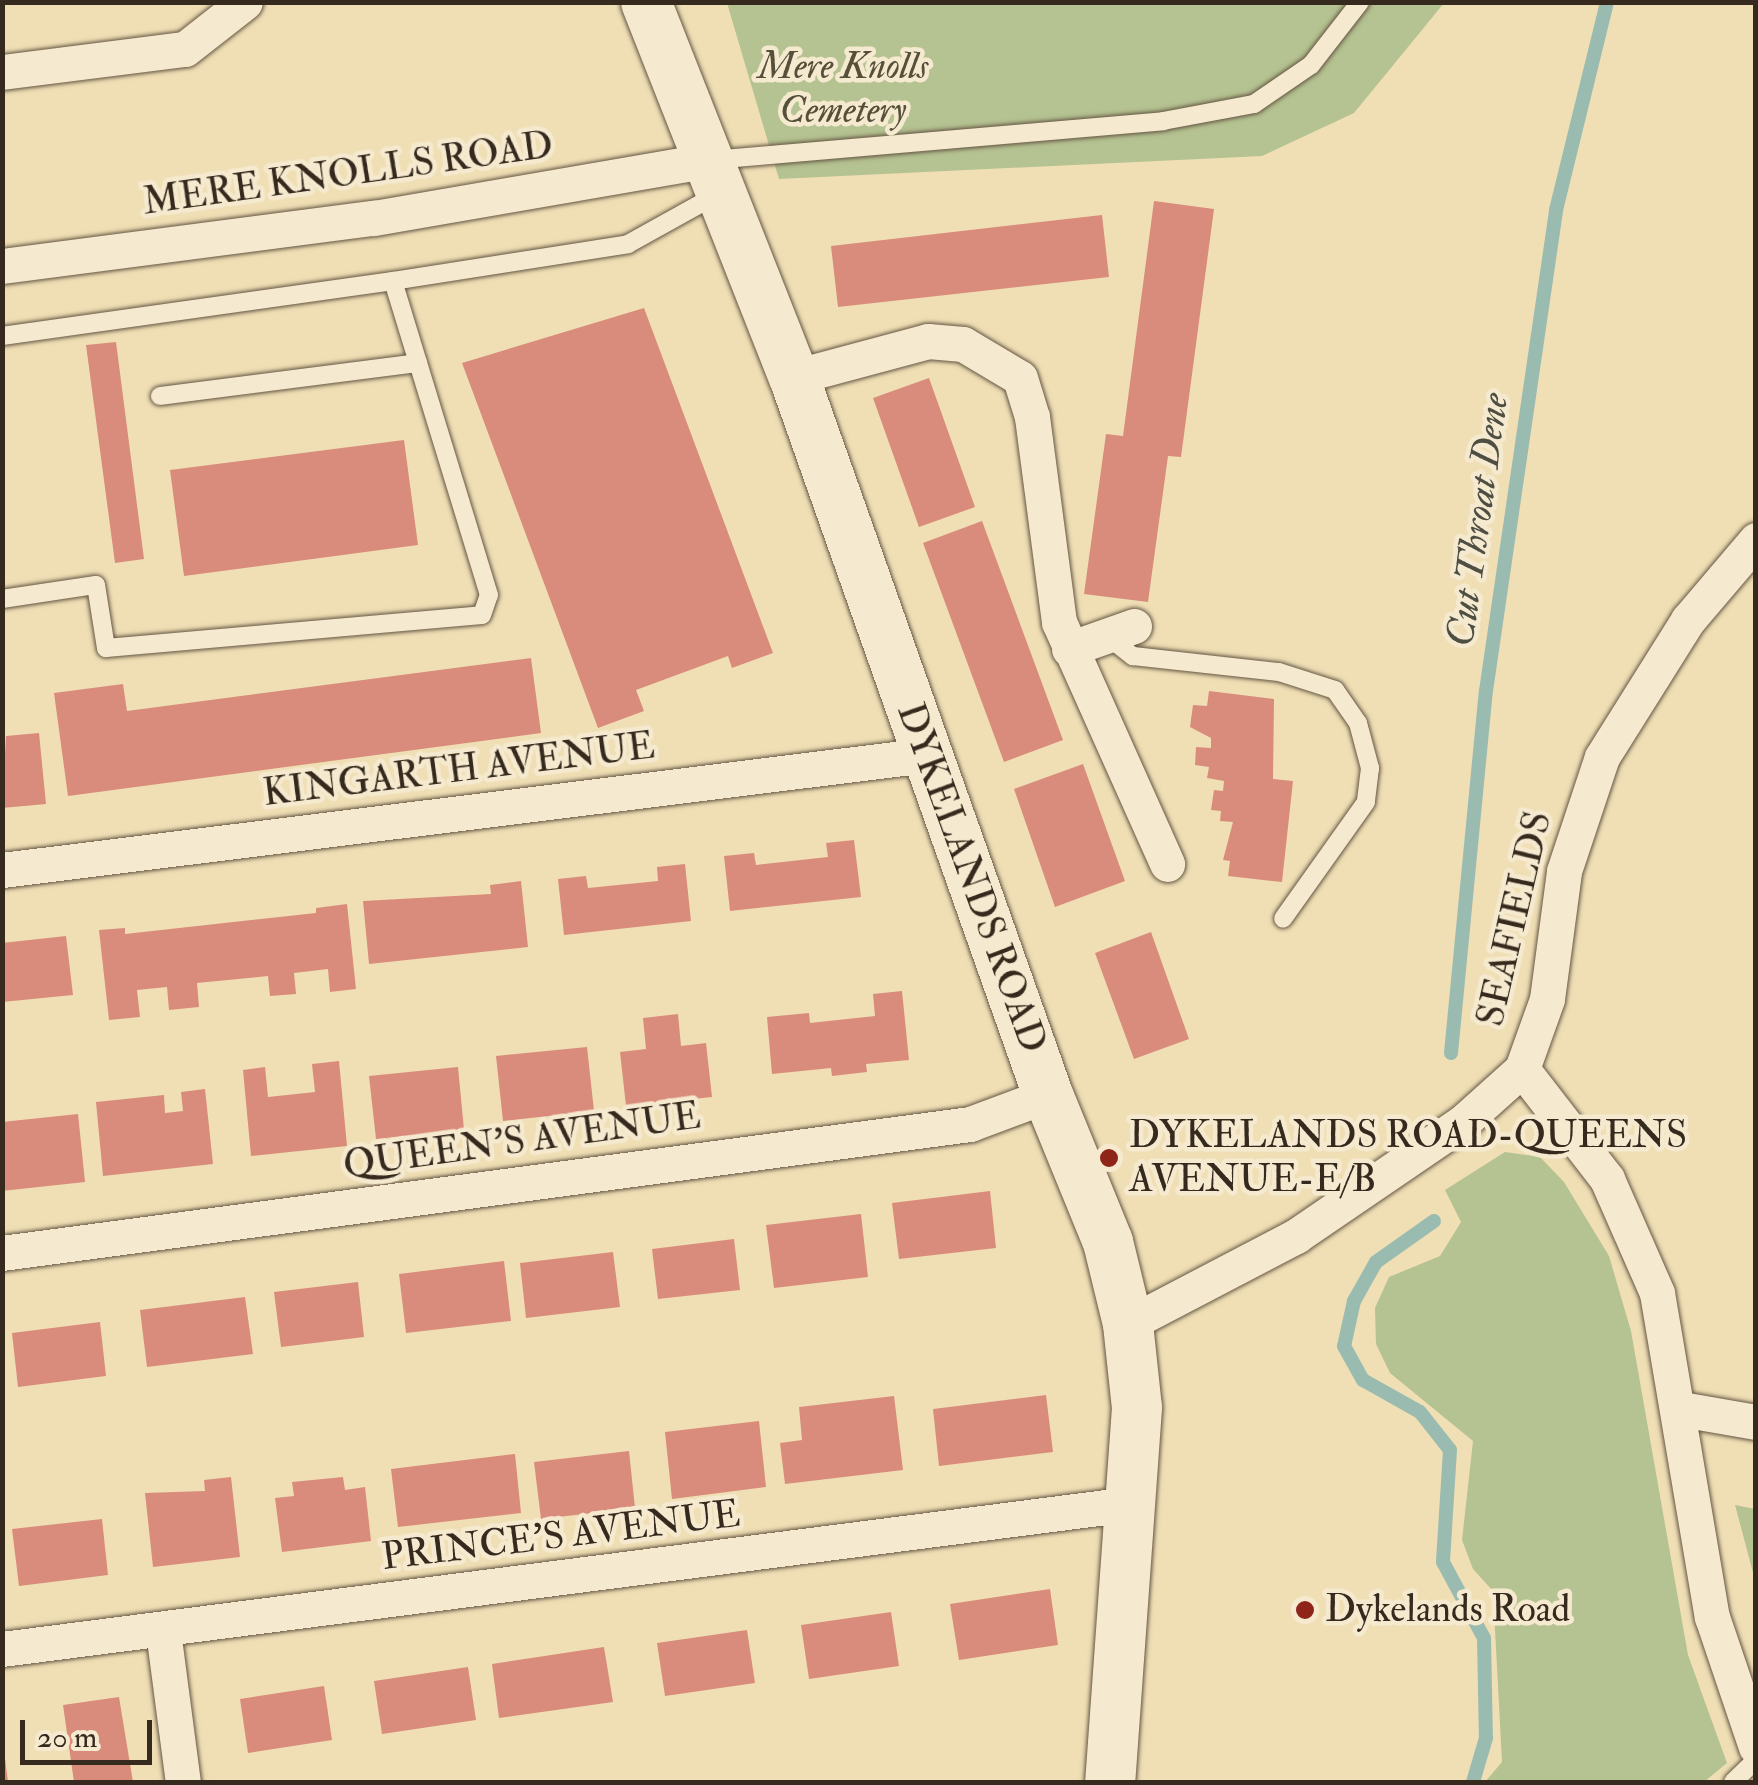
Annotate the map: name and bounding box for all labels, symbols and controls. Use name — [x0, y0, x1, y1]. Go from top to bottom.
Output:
park label: Mere Knolls Cemetery — [758, 44, 928, 133]
street label: MERE KNOLLS ROAD — [140, 123, 556, 225]
water label: Cut Throat Dene — [1436, 390, 1520, 650]
street label: DYKELANDS ROAD — [887, 697, 1055, 1059]
street label: KINGARTH AVENUE — [260, 723, 658, 817]
street label: SEAFIELDS — [1468, 807, 1562, 1031]
street label: QUEEN'S AVENUE — [340, 1093, 704, 1189]
place label: DYKELANDS ROAD-QUEENS AVENUE-E/B — [1129, 1113, 1687, 1202]
marker: DYKELANDS ROAD-QUEENS AVENUE-E/B — [1098, 1147, 1120, 1169]
street label: PRINCE'S AVENUE — [379, 1491, 743, 1581]
place label: Dykelands Road — [1325, 1587, 1570, 1633]
marker: Dykelands Road — [1294, 1599, 1316, 1621]
scale bar — [25, 1700, 158, 1762]
text: 20 m — [37, 1719, 97, 1756]

